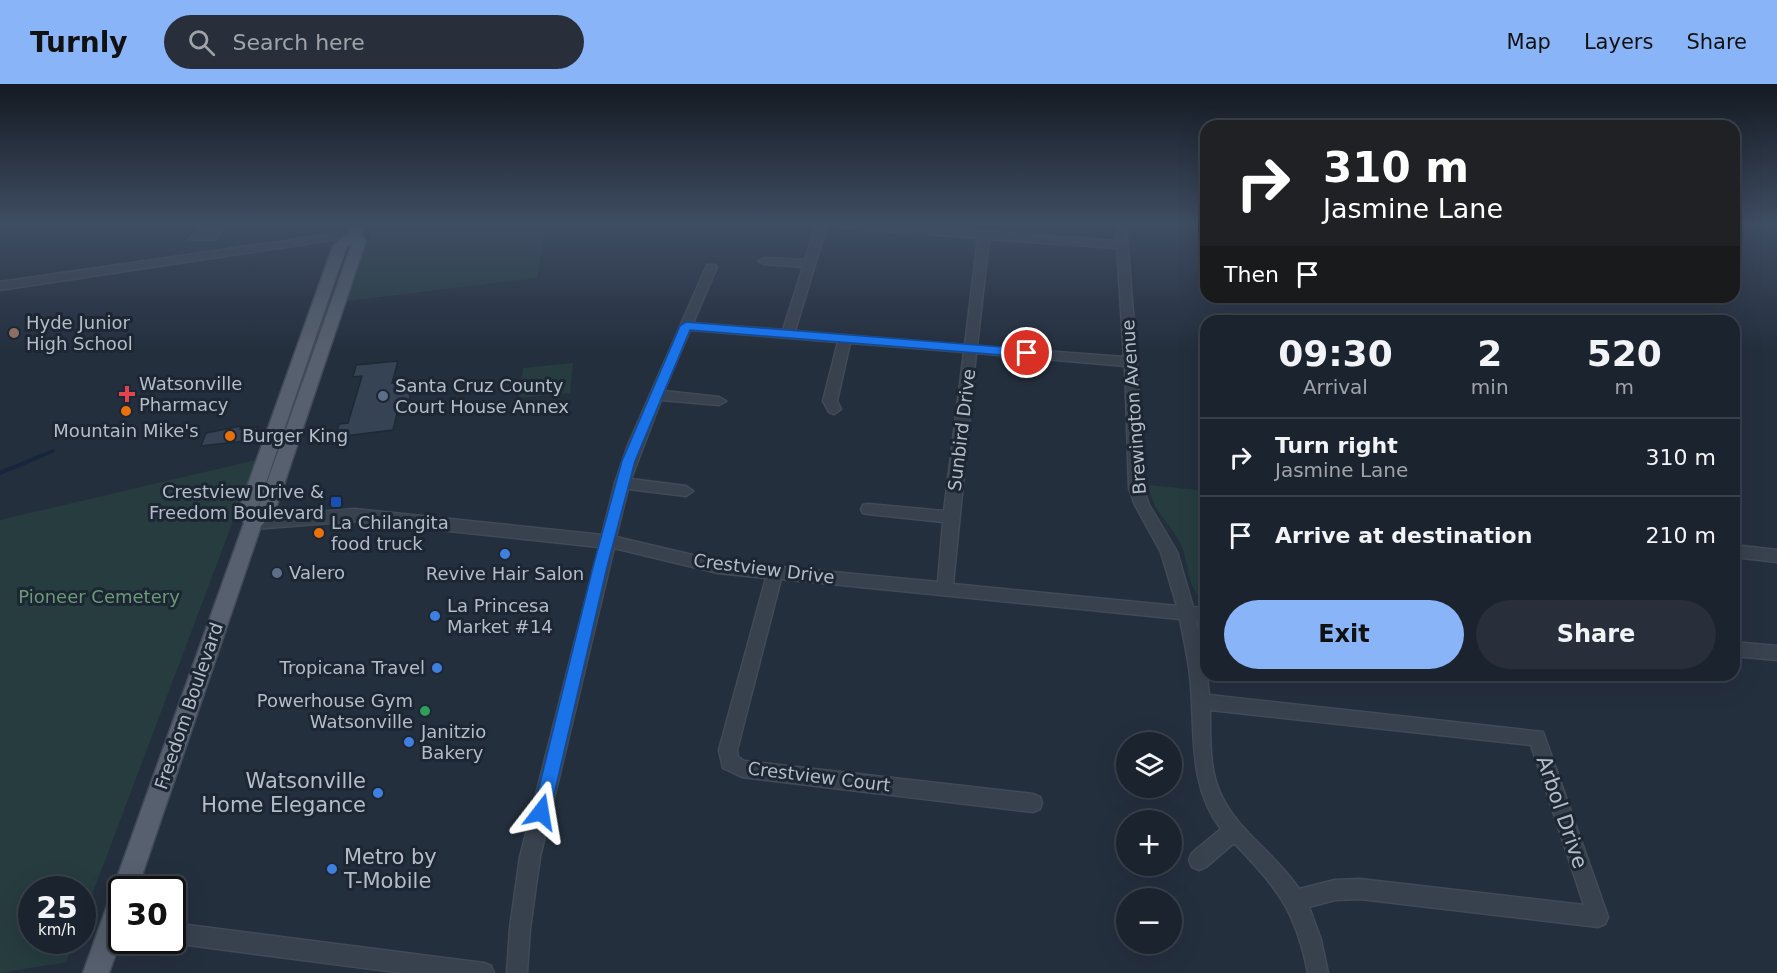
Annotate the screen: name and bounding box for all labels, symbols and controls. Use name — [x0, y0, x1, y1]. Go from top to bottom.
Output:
search box — [164, 15, 584, 69]
text: Turnly — [30, 26, 128, 59]
icon: search — [185, 26, 218, 59]
text: Search here — [233, 30, 365, 55]
text: Map — [1507, 30, 1551, 54]
text: Layers — [1584, 30, 1653, 54]
text: Share — [1686, 30, 1747, 54]
text: 310 m — [1323, 143, 1469, 192]
icon: right — [1224, 144, 1302, 222]
text: Jasmine Lane — [1323, 193, 1503, 224]
icon: arrive — [1291, 258, 1324, 291]
text: Then — [1224, 262, 1279, 287]
place label: Hyde Junior High School — [26, 312, 133, 354]
street label: Brewington Avenue — [1117, 319, 1150, 495]
marker: Hyde Junior High School — [7, 326, 21, 340]
pin — [1001, 327, 1052, 378]
text: 09:30 — [1278, 333, 1393, 374]
text: 2 — [1477, 333, 1502, 374]
text: 520 — [1587, 333, 1662, 374]
icon: arrive — [1010, 336, 1043, 369]
street label: Sunbird Drive — [944, 368, 979, 492]
place label: Watsonville Pharmacy — [139, 373, 242, 415]
place label: Santa Cruz County Court House Annex — [395, 375, 569, 417]
text: Arrival — [1303, 375, 1368, 399]
text: min — [1471, 375, 1509, 399]
text: m — [1615, 375, 1634, 399]
marker: Watsonville Pharmacy — [120, 387, 134, 401]
marker: Santa Cruz County Court House Annex — [376, 389, 390, 403]
marker: Mountain Mike's — [119, 404, 133, 418]
place label: Mountain Mike's — [53, 420, 199, 441]
place label: Burger King — [242, 425, 348, 446]
marker: Burger King — [223, 429, 237, 443]
text: Turn right — [1275, 433, 1398, 458]
icon: right — [1224, 441, 1257, 474]
text: 310 m — [1646, 445, 1716, 470]
text: Jasmine Lane — [1275, 458, 1408, 482]
place label: Crestview Drive & Freedom Boulevard — [149, 481, 324, 523]
marker: Crestview Drive & Freedom Boulevard — [329, 495, 343, 509]
place label: La Chilangita food truck — [331, 512, 449, 554]
icon: arrive — [1224, 519, 1257, 552]
text: Arrive at destination — [1275, 523, 1532, 548]
text: 210 m — [1646, 523, 1716, 548]
marker: La Chilangita food truck — [312, 526, 326, 540]
marker: Revive Hair Salon — [498, 547, 512, 561]
street label: Crestview Drive — [692, 549, 836, 588]
place label: Valero — [289, 562, 345, 583]
place label: Revive Hair Salon — [426, 563, 584, 584]
marker: Valero — [270, 566, 284, 580]
park label: Pioneer Cemetery — [18, 586, 180, 607]
place label: La Princesa Market #14 — [447, 595, 553, 637]
button: Exit — [1224, 600, 1464, 669]
button: Share — [1476, 600, 1716, 669]
marker: La Princesa Market #14 — [428, 609, 442, 623]
street label: Freedom Boulevard — [150, 620, 227, 792]
place label: Tropicana Travel — [279, 657, 425, 678]
marker: Tropicana Travel — [430, 661, 444, 675]
place label: Powerhouse Gym Watsonville — [257, 690, 413, 732]
marker: Powerhouse Gym Watsonville — [418, 704, 432, 718]
place label: Janitzio Bakery — [420, 721, 486, 763]
map controls — [1116, 732, 1182, 954]
button: layers — [1116, 732, 1182, 798]
marker: Janitzio Bakery — [402, 735, 416, 749]
street label: Arbol Drive — [1531, 752, 1593, 872]
street label: Crestview Court — [746, 757, 892, 796]
place label: Watsonville Home Elegance — [201, 769, 366, 817]
position arrow — [509, 780, 573, 844]
marker: Watsonville Home Elegance — [371, 786, 385, 800]
button: + — [1116, 810, 1182, 876]
place label: Metro by T-Mobile — [343, 845, 437, 893]
marker: Metro by T-Mobile — [325, 862, 339, 876]
speed limit sign: 30 — [108, 876, 186, 954]
button: − — [1116, 888, 1182, 954]
text: 25 — [36, 890, 78, 925]
text: km/h — [38, 921, 76, 939]

